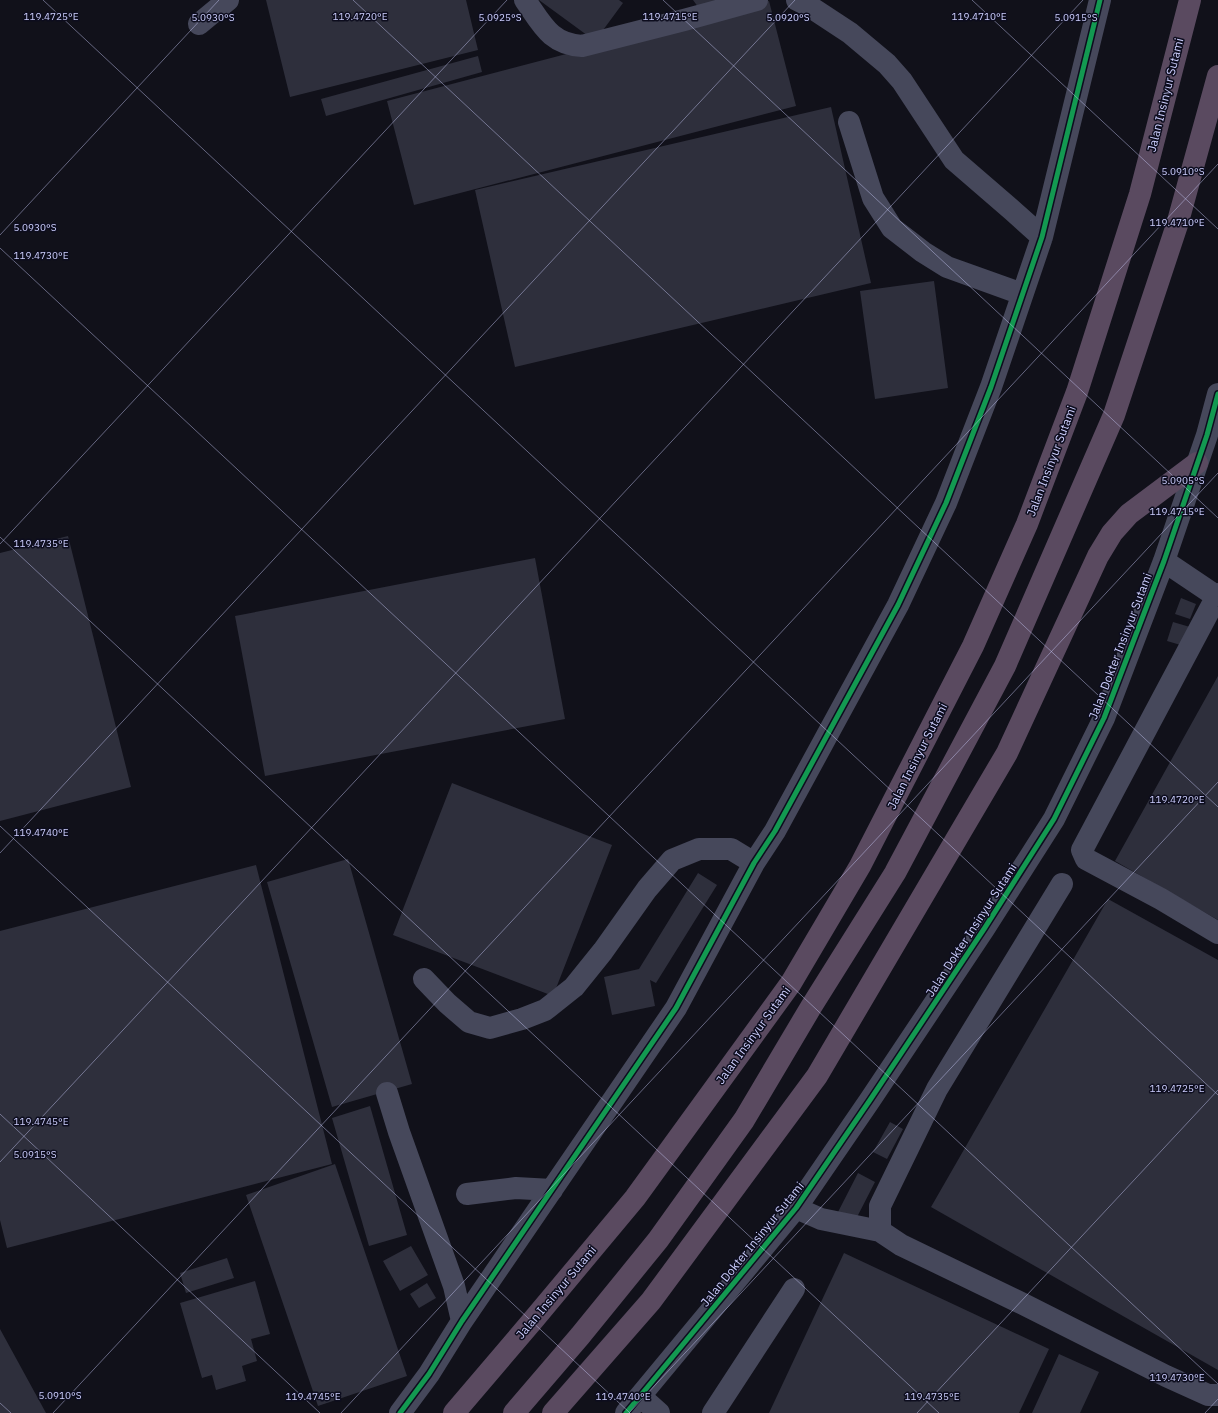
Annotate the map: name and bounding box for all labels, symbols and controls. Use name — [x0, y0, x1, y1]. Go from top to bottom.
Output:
text: 119.4725°E — [23, 10, 79, 23]
text: 119.4720°E — [332, 10, 388, 23]
text: 119.4715°E — [642, 10, 698, 23]
text: 119.4710°E — [951, 10, 1007, 23]
text: 5.0930°S — [191, 11, 235, 24]
text: 5.0925°S — [478, 11, 522, 24]
text: 5.0920°S — [766, 11, 810, 24]
text: 5.0915°S — [1054, 11, 1098, 24]
street label: Jalan Insinyur Sutami — [1144, 36, 1186, 154]
text: 5.0910°S — [1161, 165, 1205, 178]
text: 119.4710°E — [1149, 216, 1205, 229]
text: 5.0930°S — [13, 221, 57, 234]
text: 119.4730°E — [13, 249, 69, 262]
street label: Jalan Insinyur Sutami — [1023, 404, 1079, 518]
text: 5.0905°S — [1161, 474, 1205, 487]
text: 119.4715°E — [1149, 505, 1205, 518]
text: 119.4735°E — [13, 537, 69, 550]
street label: Jalan Dokter Insinyur Sutami — [1085, 571, 1155, 721]
street label: Jalan Insinyur Sutami — [884, 700, 950, 812]
text: 119.4720°E — [1149, 793, 1205, 806]
text: 119.4740°E — [13, 826, 69, 839]
street label: Jalan Dokter Insinyur Sutami — [922, 861, 1020, 999]
street label: Jalan Insinyur Sutami — [713, 983, 793, 1087]
text: 119.4725°E — [1149, 1082, 1205, 1095]
text: 119.4745°E — [13, 1115, 69, 1128]
text: 5.0915°S — [13, 1148, 57, 1161]
street label: Jalan Dokter Insinyur Sutami — [697, 1179, 807, 1309]
street label: Jalan Insinyur Sutami — [513, 1242, 599, 1342]
text: 119.4730°E — [1149, 1371, 1205, 1384]
text: 5.0910°S — [38, 1389, 82, 1402]
text: 119.4745°E — [285, 1390, 341, 1403]
text: 119.4740°E — [595, 1390, 651, 1403]
text: 119.4735°E — [904, 1390, 960, 1403]

